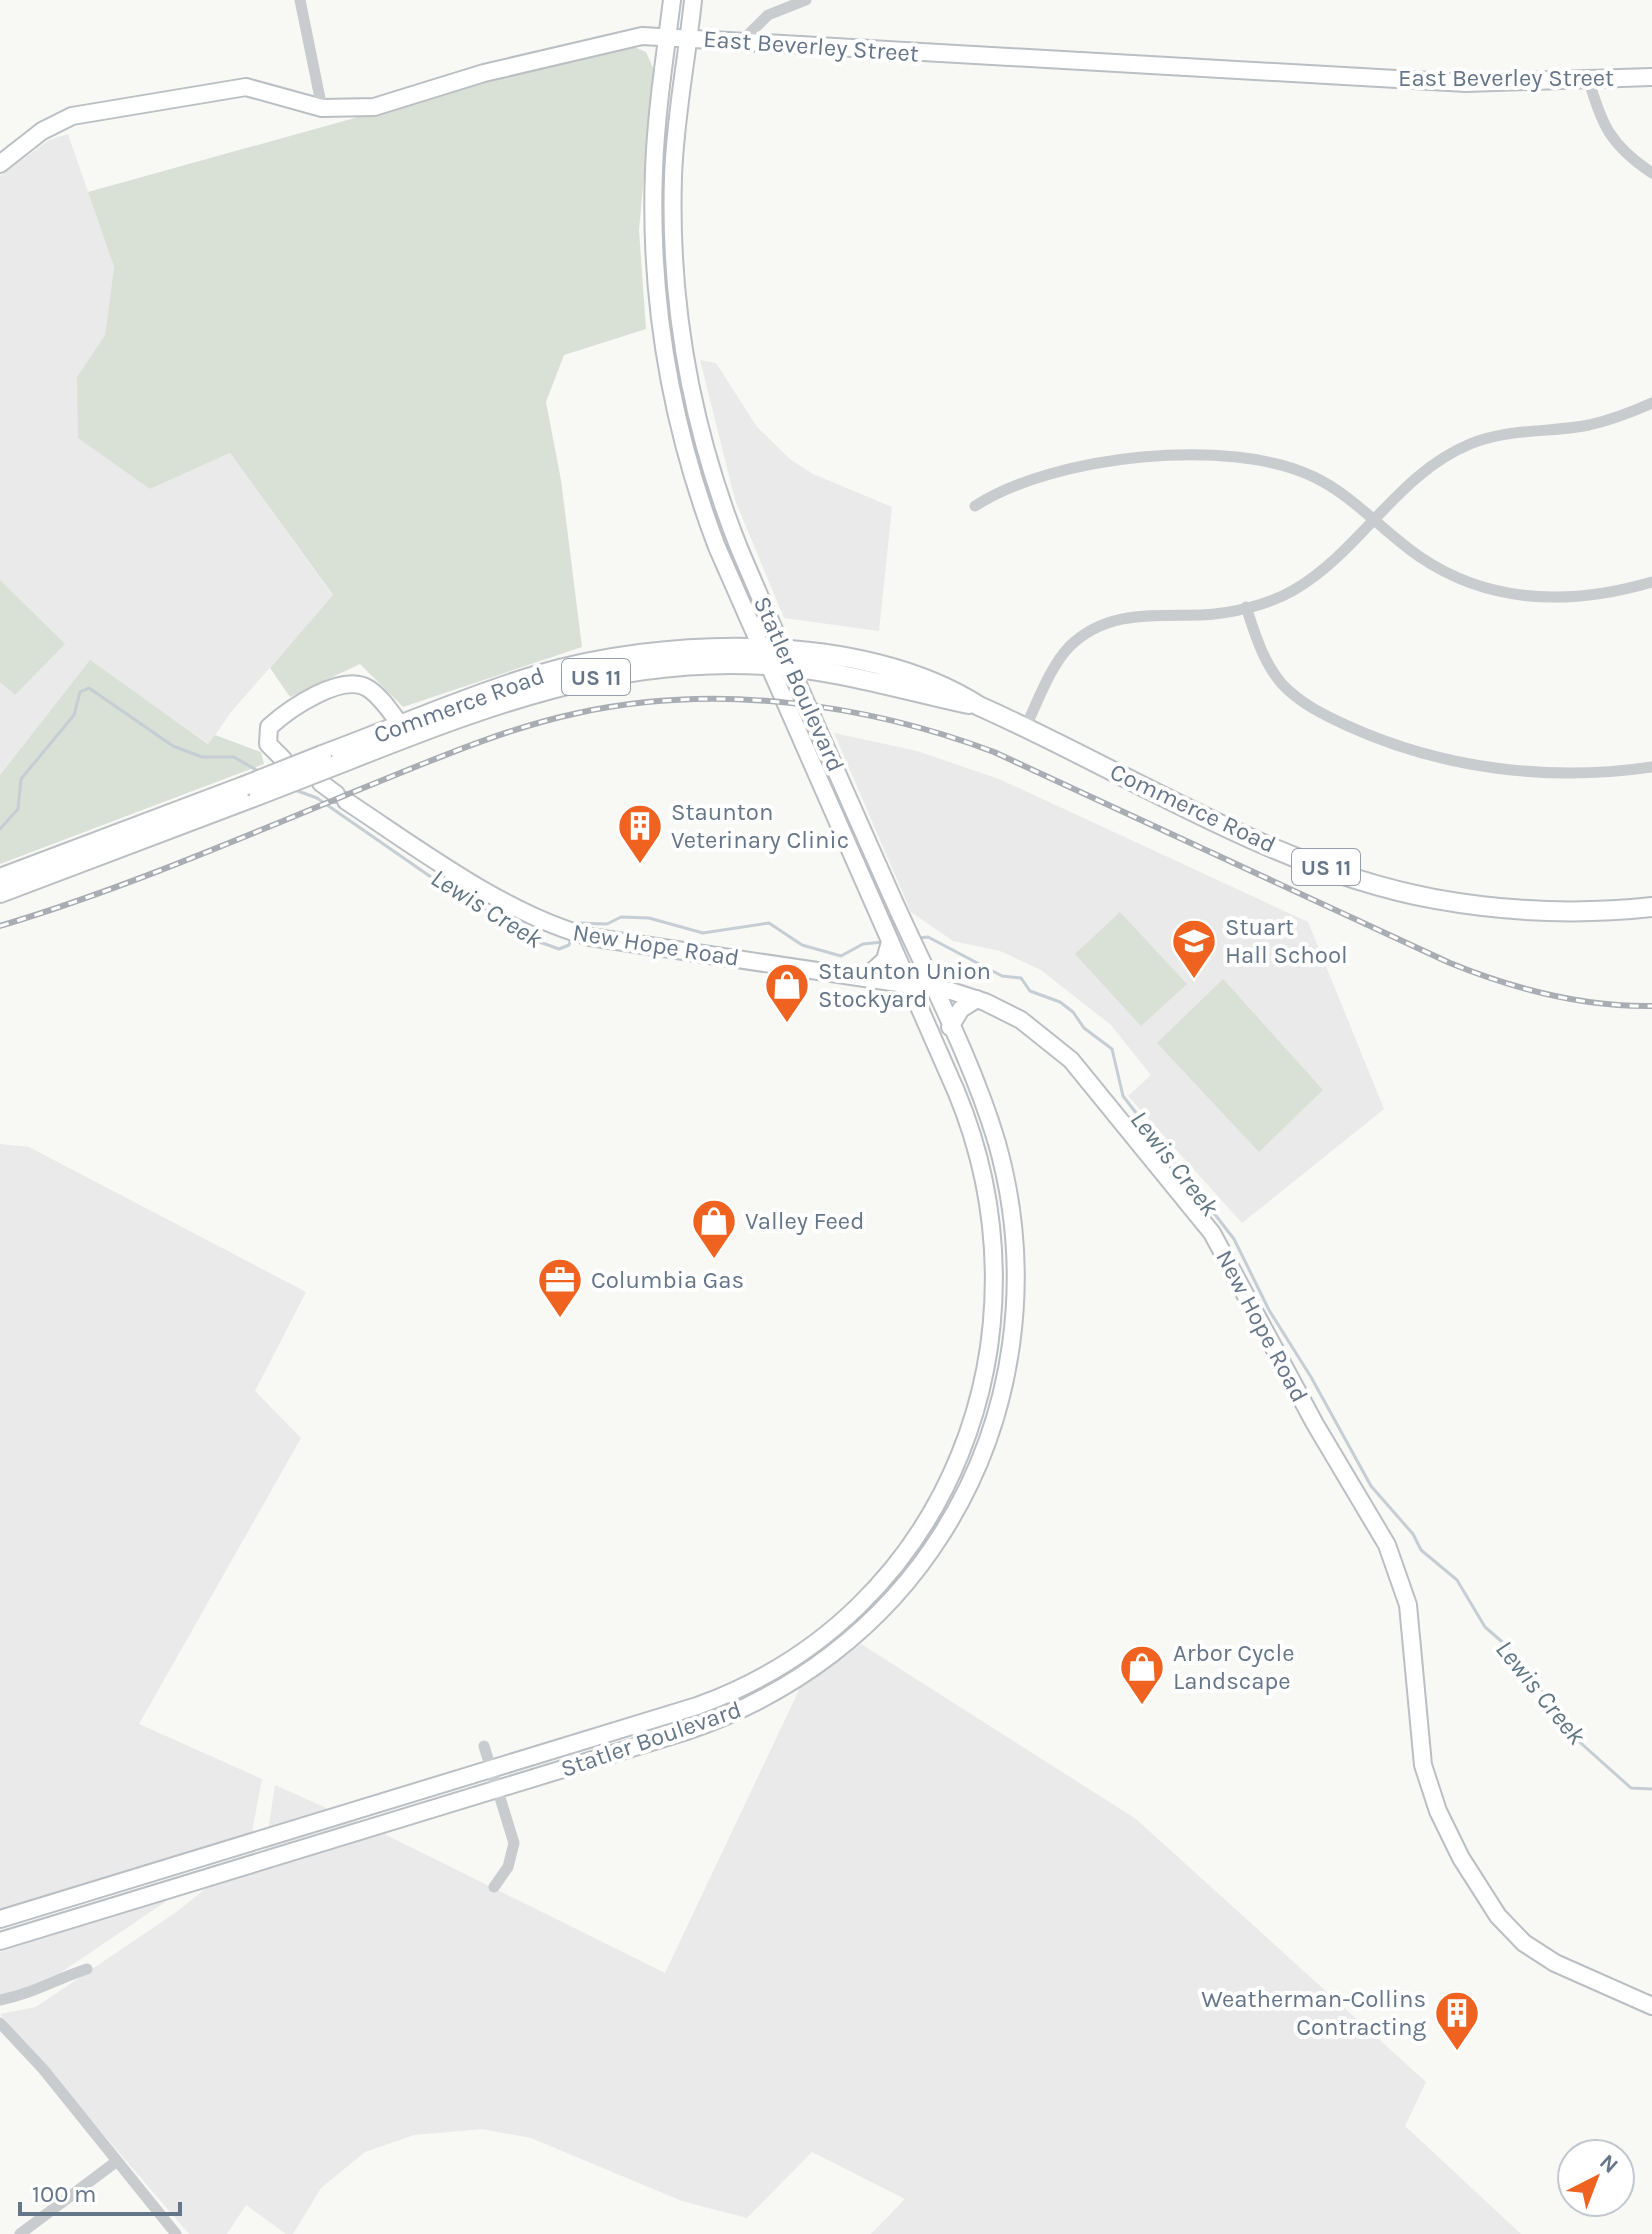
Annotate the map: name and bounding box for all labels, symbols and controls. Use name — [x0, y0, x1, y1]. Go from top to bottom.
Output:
street label: East Beverley Street — [702, 24, 920, 68]
street label: East Beverley Street — [1398, 64, 1614, 92]
street label: Statler Boulevard — [748, 592, 850, 776]
road number: US 11 — [562, 659, 630, 695]
street label: Commerce Road — [370, 661, 548, 749]
street label: Commerce Road — [1106, 757, 1280, 859]
place label: Staunton Veterinary Clinic — [671, 798, 849, 854]
building icon: Staunton Veterinary Clinic — [616, 802, 664, 865]
road number: US 11 — [1292, 849, 1360, 885]
water label: Lewis Creek — [425, 862, 549, 955]
place label: Stuart Hall School — [1225, 913, 1348, 969]
school or university icon: Stuart Hall School — [1170, 917, 1218, 980]
street label: New Hope Road — [571, 918, 741, 972]
place label: Staunton Union Stockyard — [818, 957, 991, 1013]
shop icon: Staunton Union Stockyard — [763, 961, 811, 1024]
water label: Lewis Creek — [1124, 1104, 1226, 1223]
shop icon: Valley Feed — [690, 1197, 738, 1260]
place label: Valley Feed — [745, 1207, 864, 1235]
street label: New Hope Road — [1210, 1245, 1314, 1407]
office icon: Columbia Gas — [536, 1256, 584, 1319]
place label: Columbia Gas — [591, 1266, 744, 1294]
water label: Lewis Creek — [1489, 1634, 1593, 1751]
place label: Arbor Cycle Landscape — [1173, 1639, 1295, 1695]
shop icon: Arbor Cycle Landscape — [1118, 1643, 1166, 1706]
street label: Statler Boulevard — [557, 1695, 745, 1783]
place label: Weatherman-Collins Contracting — [1201, 1985, 1426, 2041]
building icon: Weatherman-Collins Contracting — [1433, 1989, 1481, 2052]
north arrow — [1556, 2138, 1636, 2218]
text: N — [1594, 2149, 1623, 2179]
scale bar — [20, 2166, 180, 2216]
text: 100 m — [32, 2180, 97, 2208]

